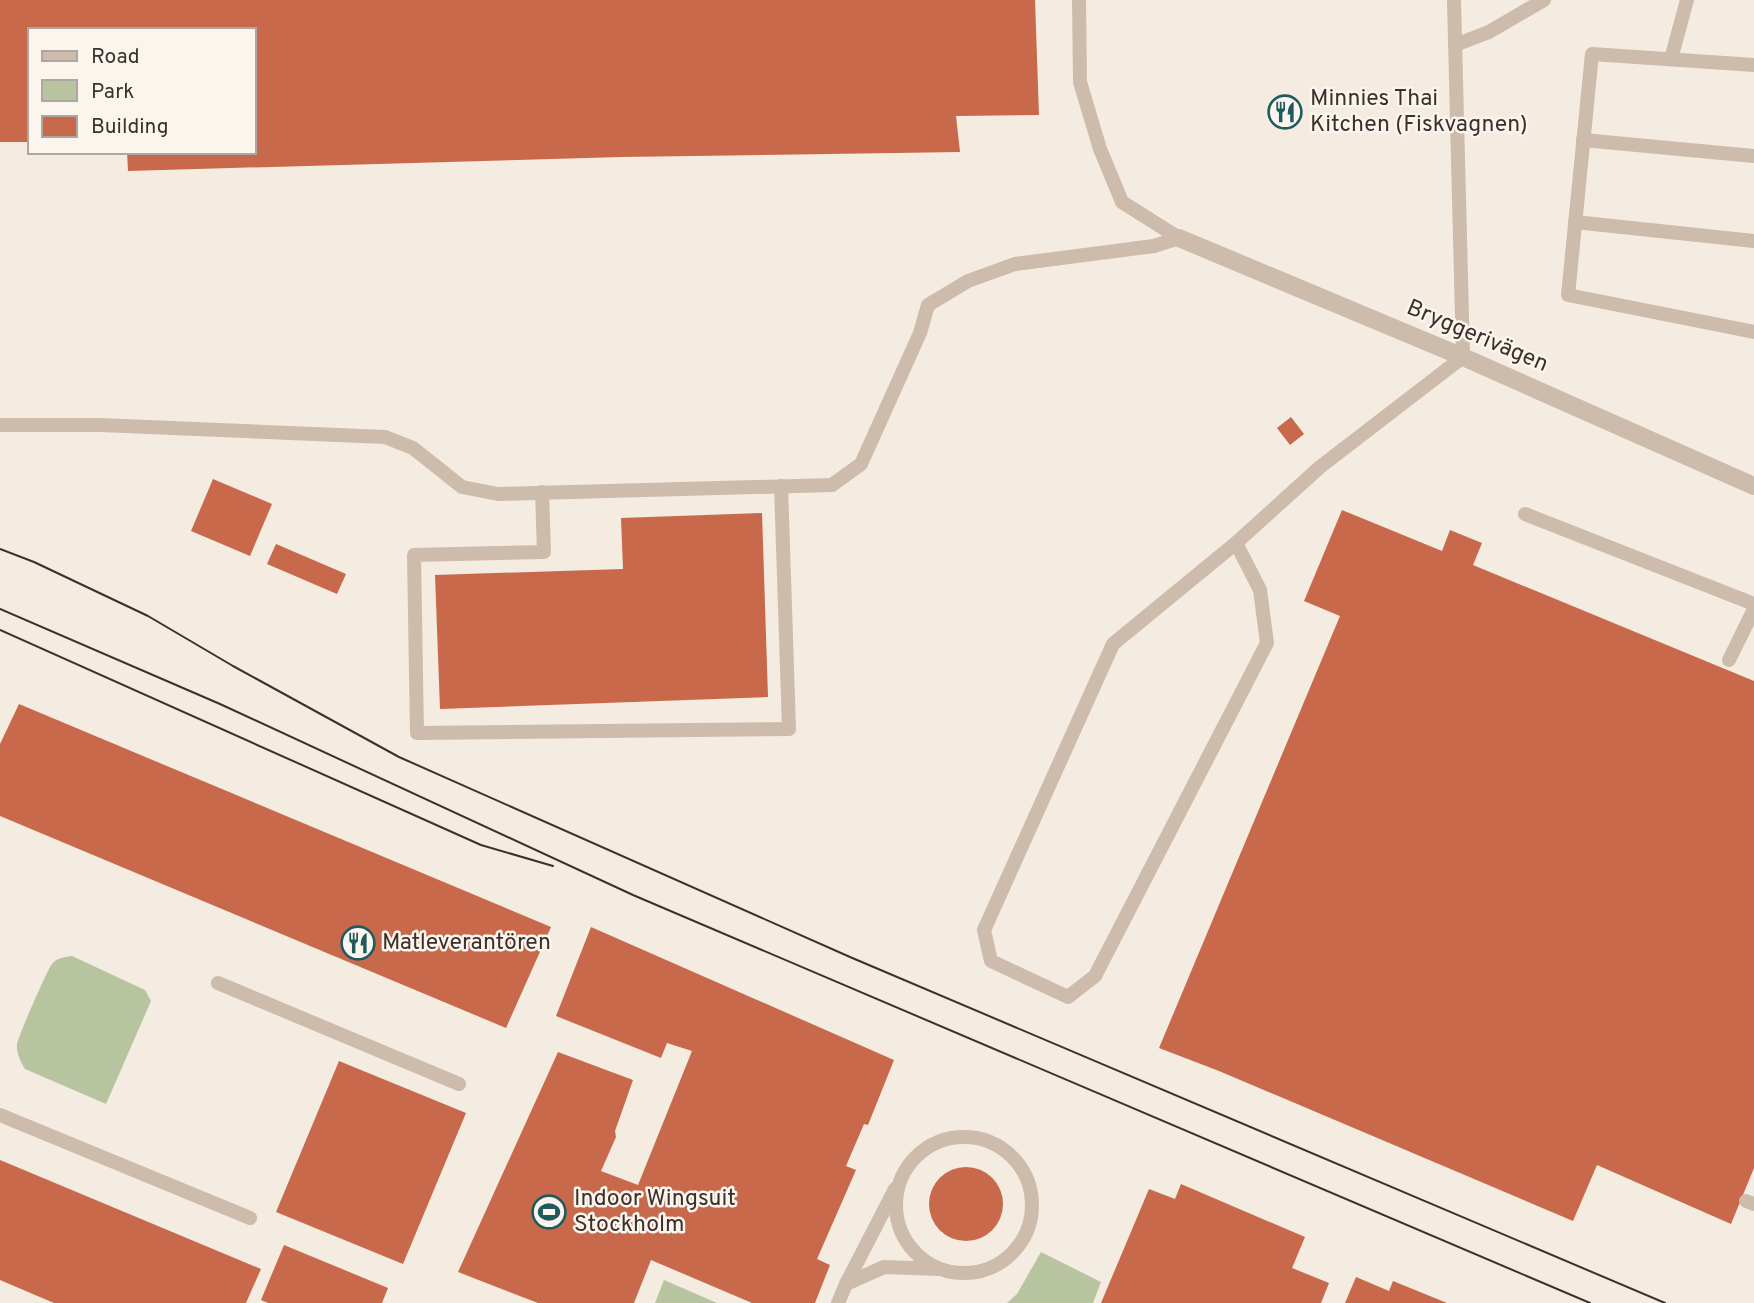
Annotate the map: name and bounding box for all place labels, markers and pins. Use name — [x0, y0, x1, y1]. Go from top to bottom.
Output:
place label: Minnies Thai Kitchen (Fiskvagnen) — [1310, 85, 1528, 140]
restaurant icon: Minnies Thai Kitchen (Fiskvagnen) — [1266, 93, 1304, 131]
restaurant icon: Matleverantören — [339, 924, 377, 962]
place label: Matleverantören — [382, 929, 551, 958]
place label: Indoor Wingsuit Stockholm — [574, 1185, 736, 1240]
sports icon: Indoor Wingsuit Stockholm — [530, 1193, 568, 1231]

